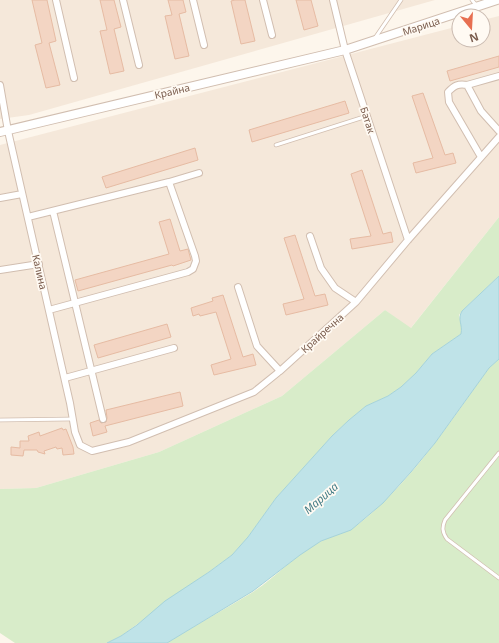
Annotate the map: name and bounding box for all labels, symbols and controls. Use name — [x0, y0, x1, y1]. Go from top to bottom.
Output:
north arrow — [451, 8, 491, 48]
street label: Марица — [400, 13, 442, 39]
text: N — [468, 29, 481, 47]
street label: Крайна — [153, 80, 191, 102]
street label: Батак — [357, 105, 379, 136]
street label: Калина — [29, 253, 51, 291]
street label: Крайречна — [298, 310, 346, 356]
water label: Марица — [300, 479, 341, 517]

